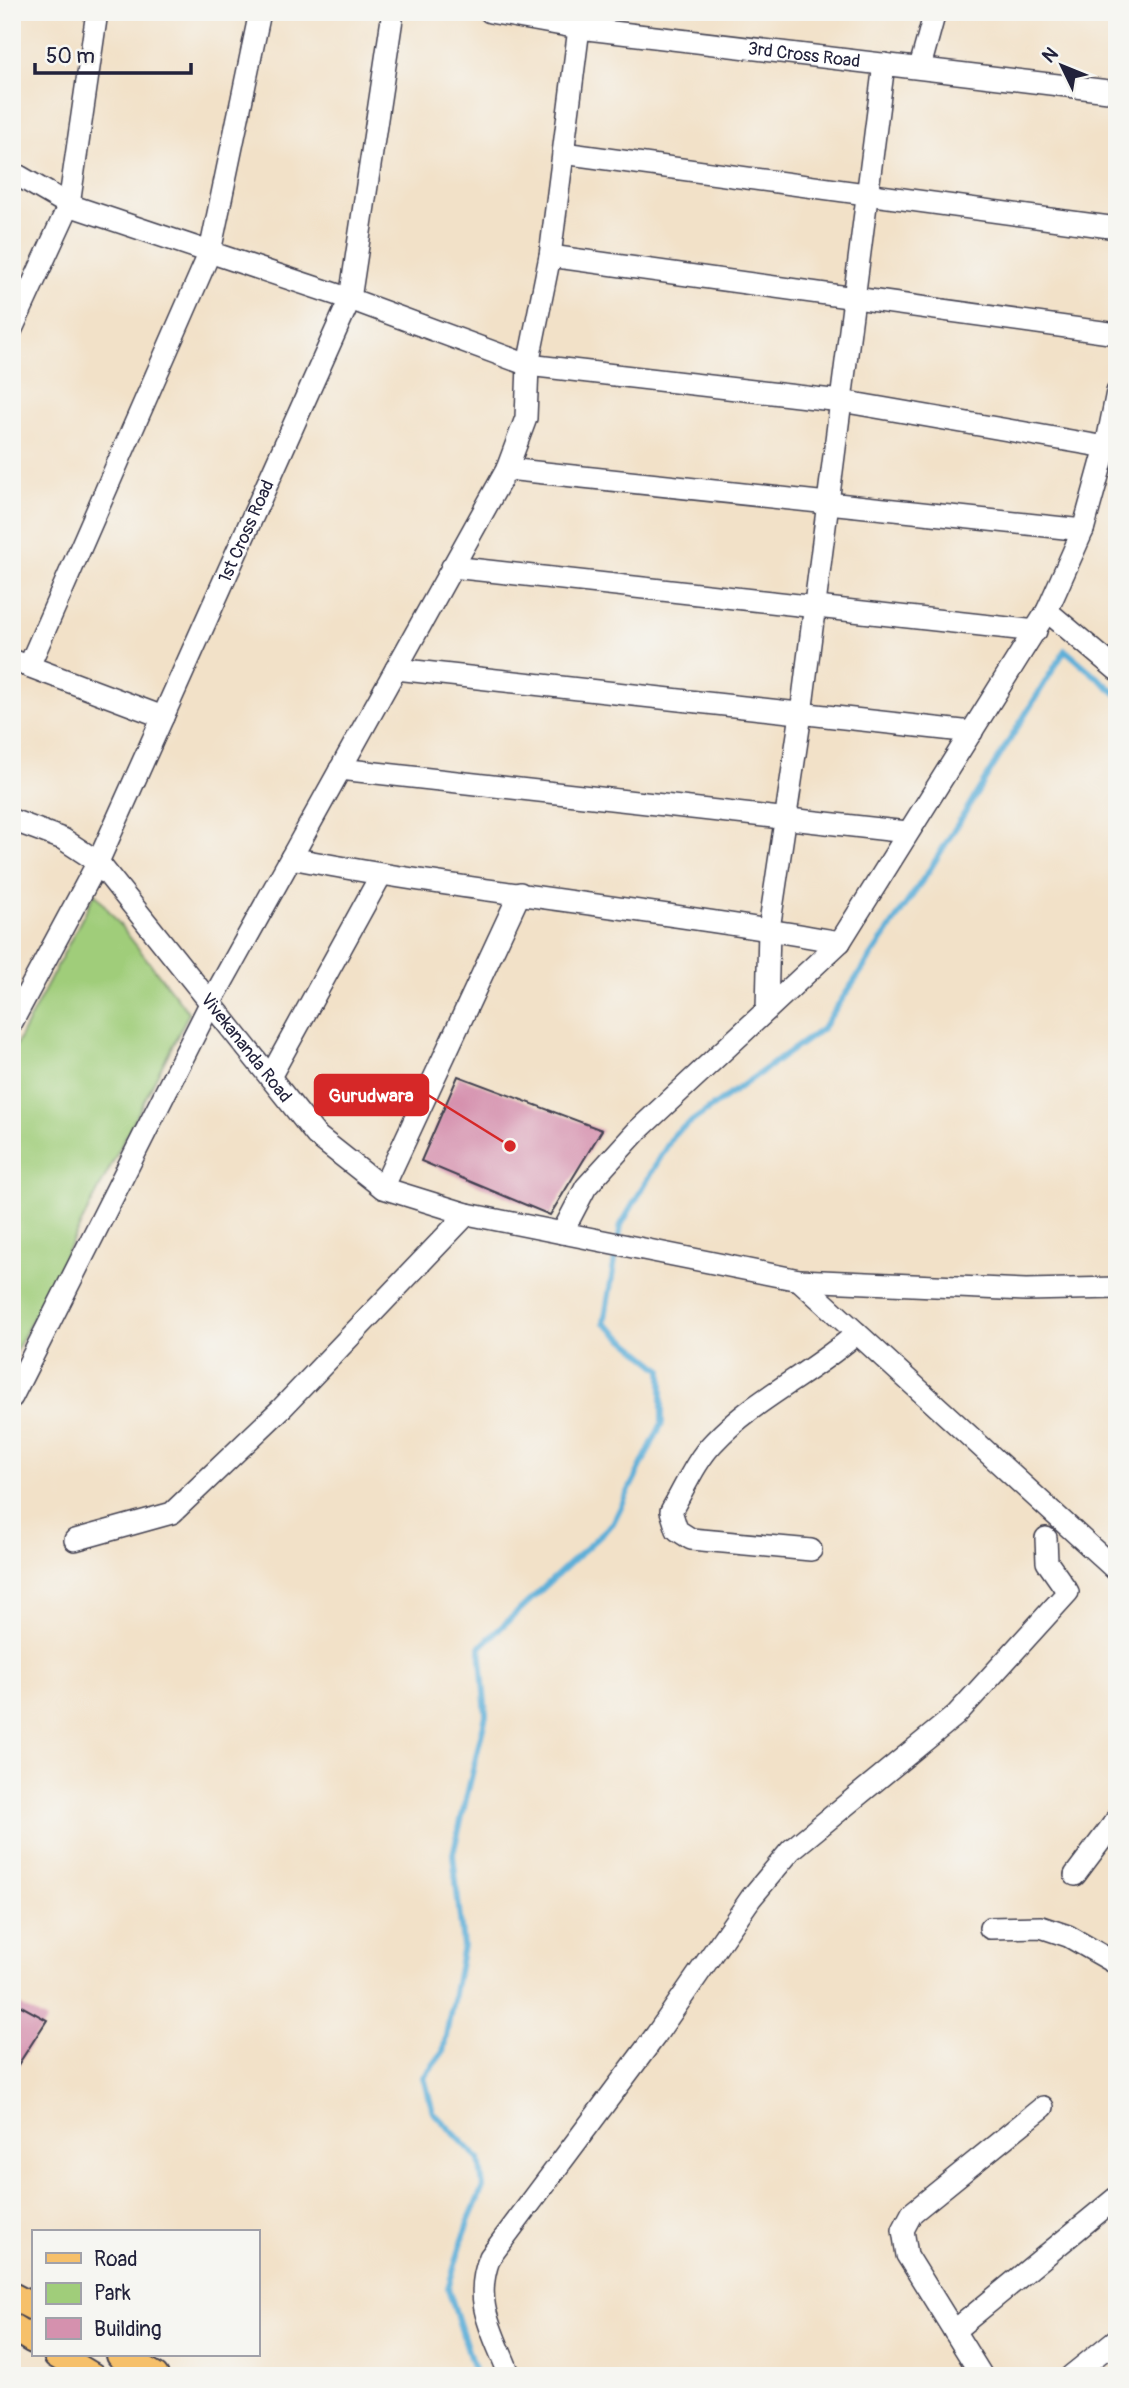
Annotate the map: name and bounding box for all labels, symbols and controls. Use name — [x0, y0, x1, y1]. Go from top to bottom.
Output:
scale bar — [35, 32, 191, 76]
north arrow — [1028, 32, 1098, 102]
street label: 3rd Cross Road — [747, 37, 861, 73]
text: N — [1037, 42, 1064, 68]
text: 50 m — [46, 43, 95, 70]
street label: 1st Cross Road — [213, 476, 279, 586]
street label: Vivekananda Road — [196, 988, 297, 1107]
callout: Gurudwara — [315, 1075, 428, 1115]
text: Gurudwara — [328, 1084, 414, 1108]
legend — [32, 2230, 259, 2356]
text: Road — [94, 2246, 138, 2273]
text: Park — [94, 2280, 131, 2307]
text: Building — [94, 2316, 161, 2343]

